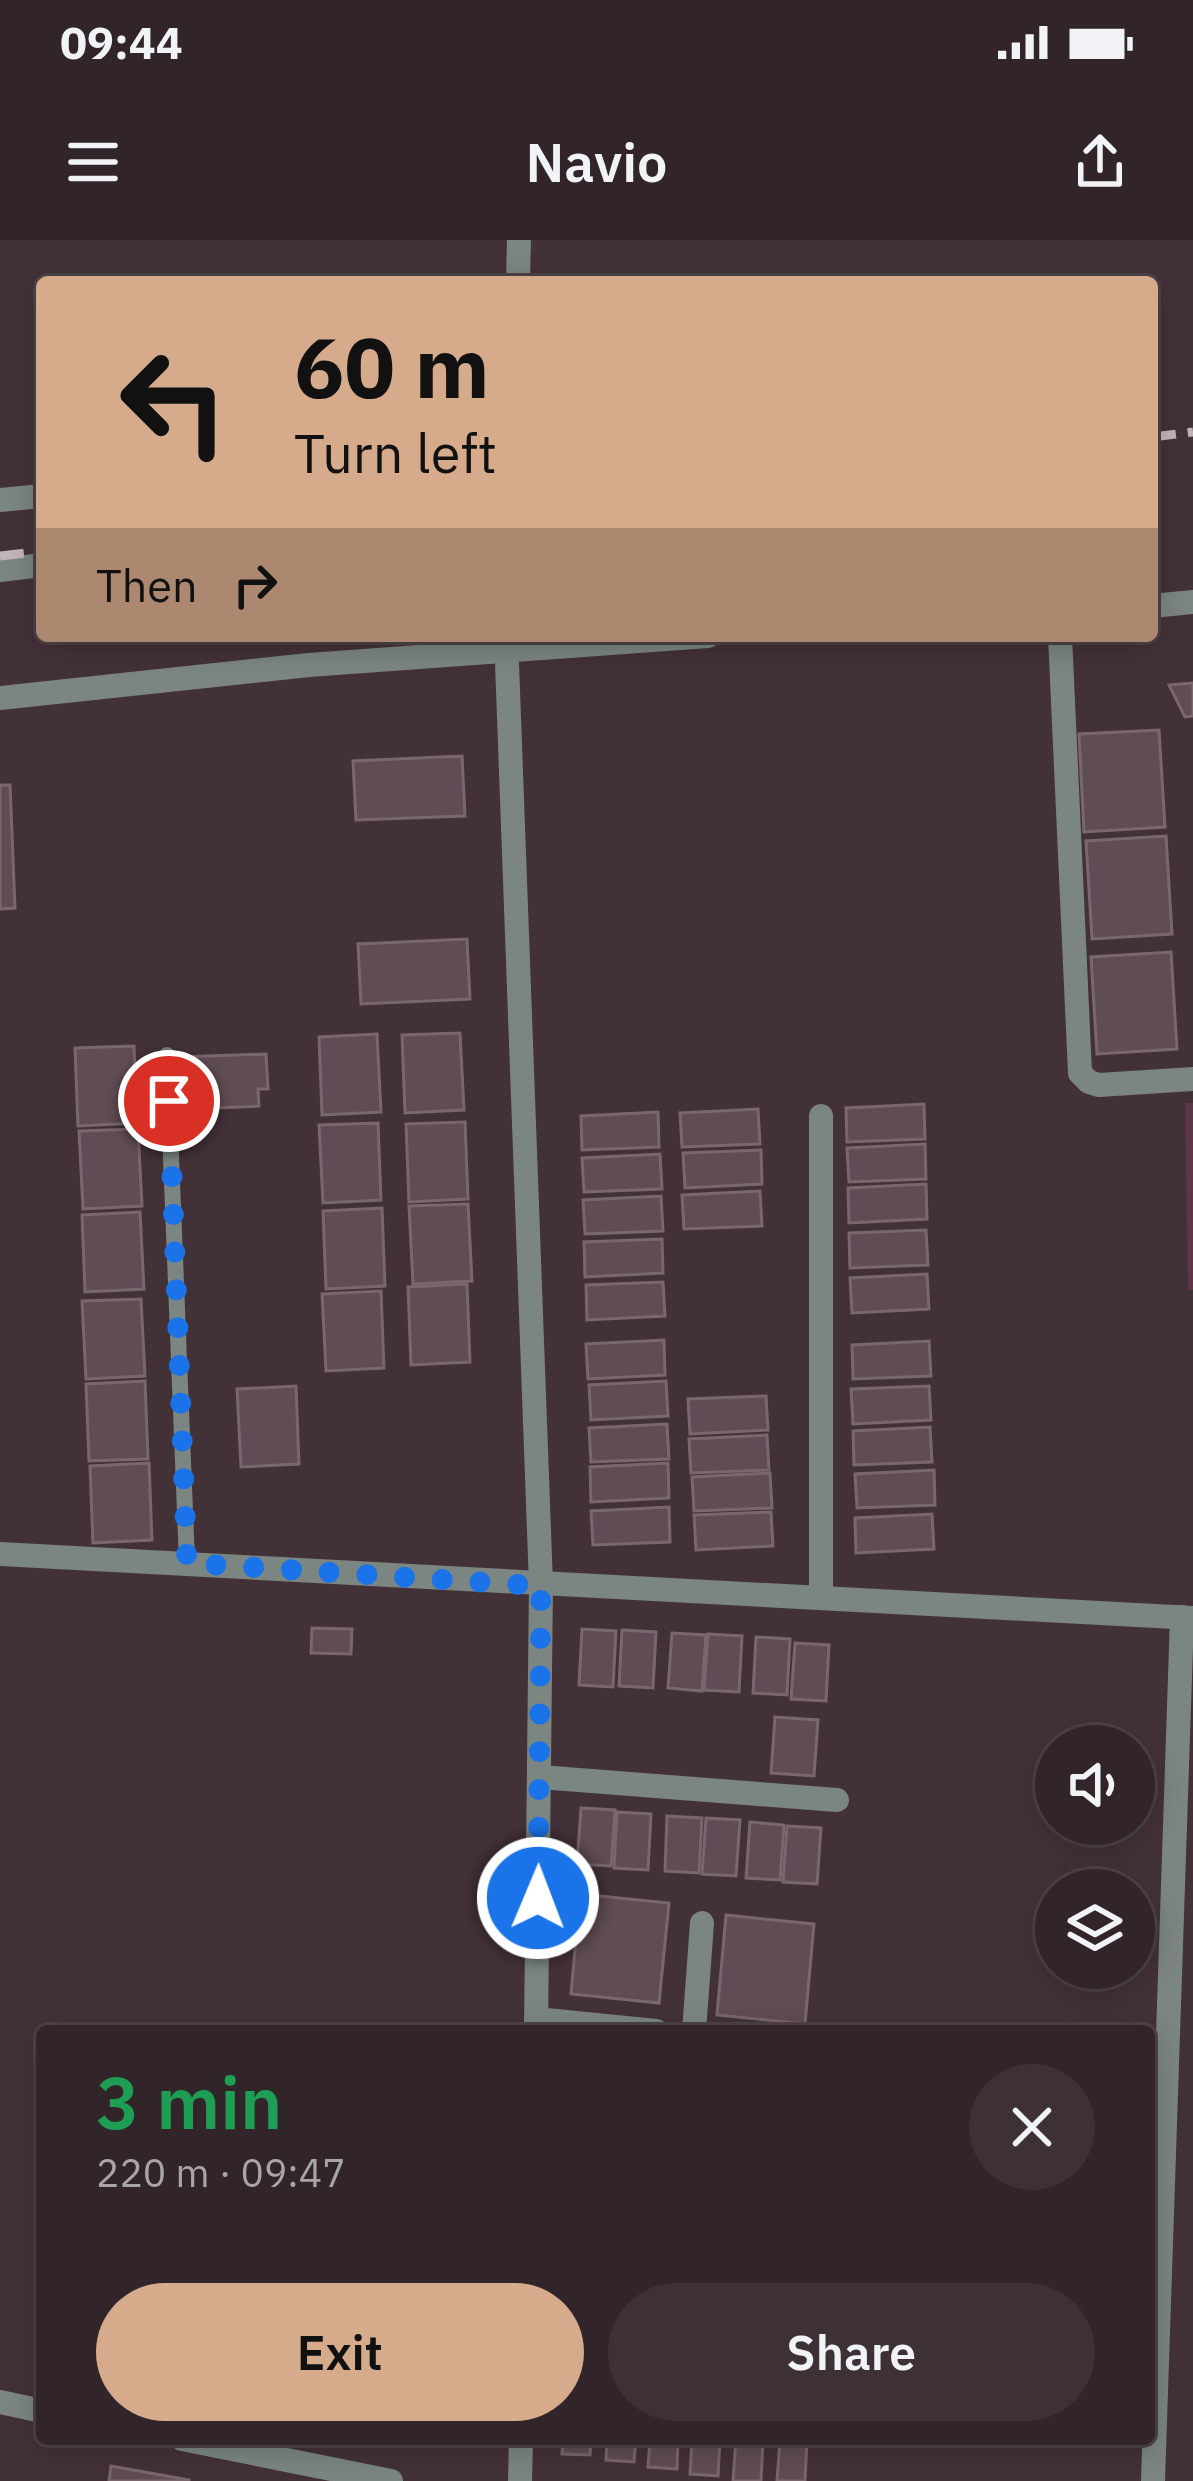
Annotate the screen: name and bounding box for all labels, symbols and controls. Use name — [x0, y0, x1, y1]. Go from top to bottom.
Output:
text: 09:44 — [60, 13, 183, 71]
text: Navio — [525, 127, 668, 197]
icon: menu — [60, 129, 126, 195]
icon: share — [1067, 129, 1133, 195]
text: 60 m — [294, 312, 490, 421]
icon: left — [96, 324, 252, 480]
text: Turn left — [294, 418, 497, 488]
icon: right — [222, 552, 288, 618]
text: Then — [96, 556, 198, 614]
pin — [118, 1050, 220, 1152]
icon: arrive — [136, 1068, 202, 1134]
map controls — [1035, 1725, 1155, 1989]
button: sound — [1035, 1725, 1155, 1845]
position arrow — [475, 1835, 601, 1961]
button: layers — [1035, 1869, 1155, 1989]
text: 3 min — [96, 2055, 282, 2149]
button: close — [969, 2064, 1095, 2190]
text: 220 m · 09:47 — [96, 2147, 346, 2198]
button: Exit — [96, 2283, 584, 2421]
button: Share — [608, 2283, 1095, 2421]

